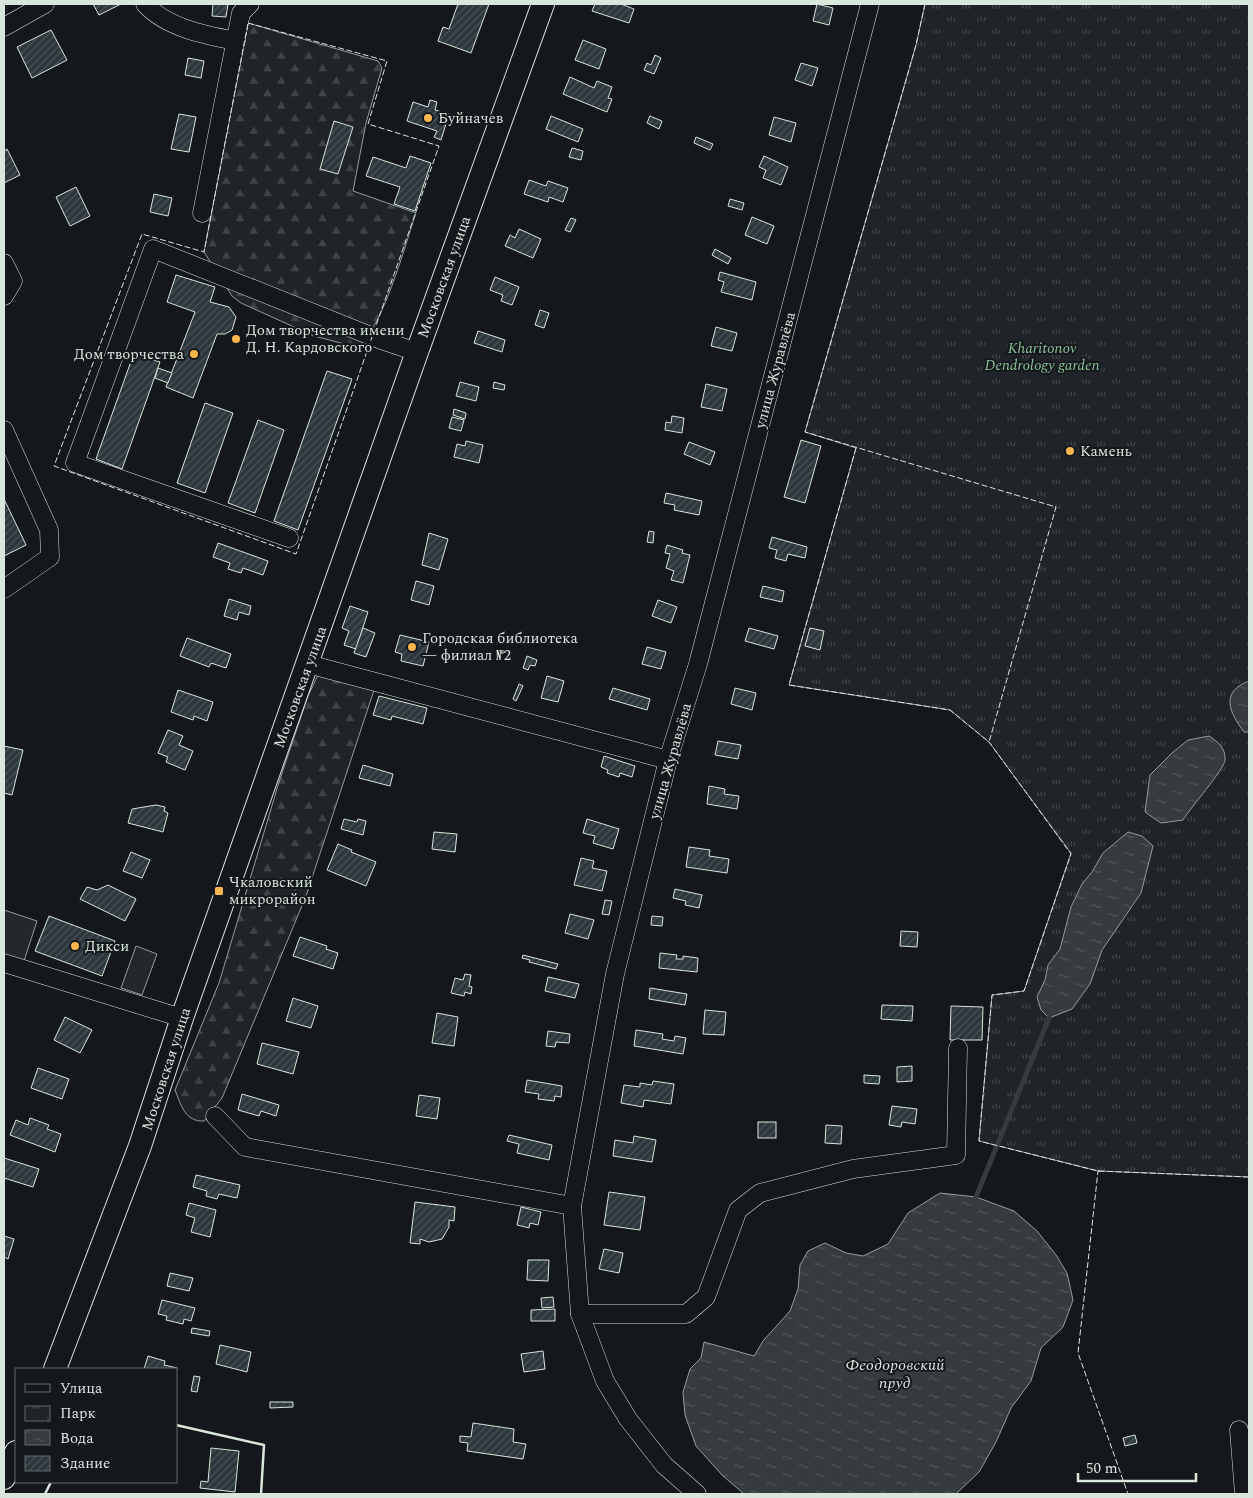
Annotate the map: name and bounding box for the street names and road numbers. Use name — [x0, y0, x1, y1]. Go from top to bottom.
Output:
street label: Московская улица — [412, 212, 477, 341]
street label: улица Журавлёва — [749, 309, 802, 432]
street label: Московская улица — [268, 622, 333, 751]
street label: улица Журавлёва — [643, 700, 698, 823]
street label: Московская улица — [136, 1004, 197, 1134]

